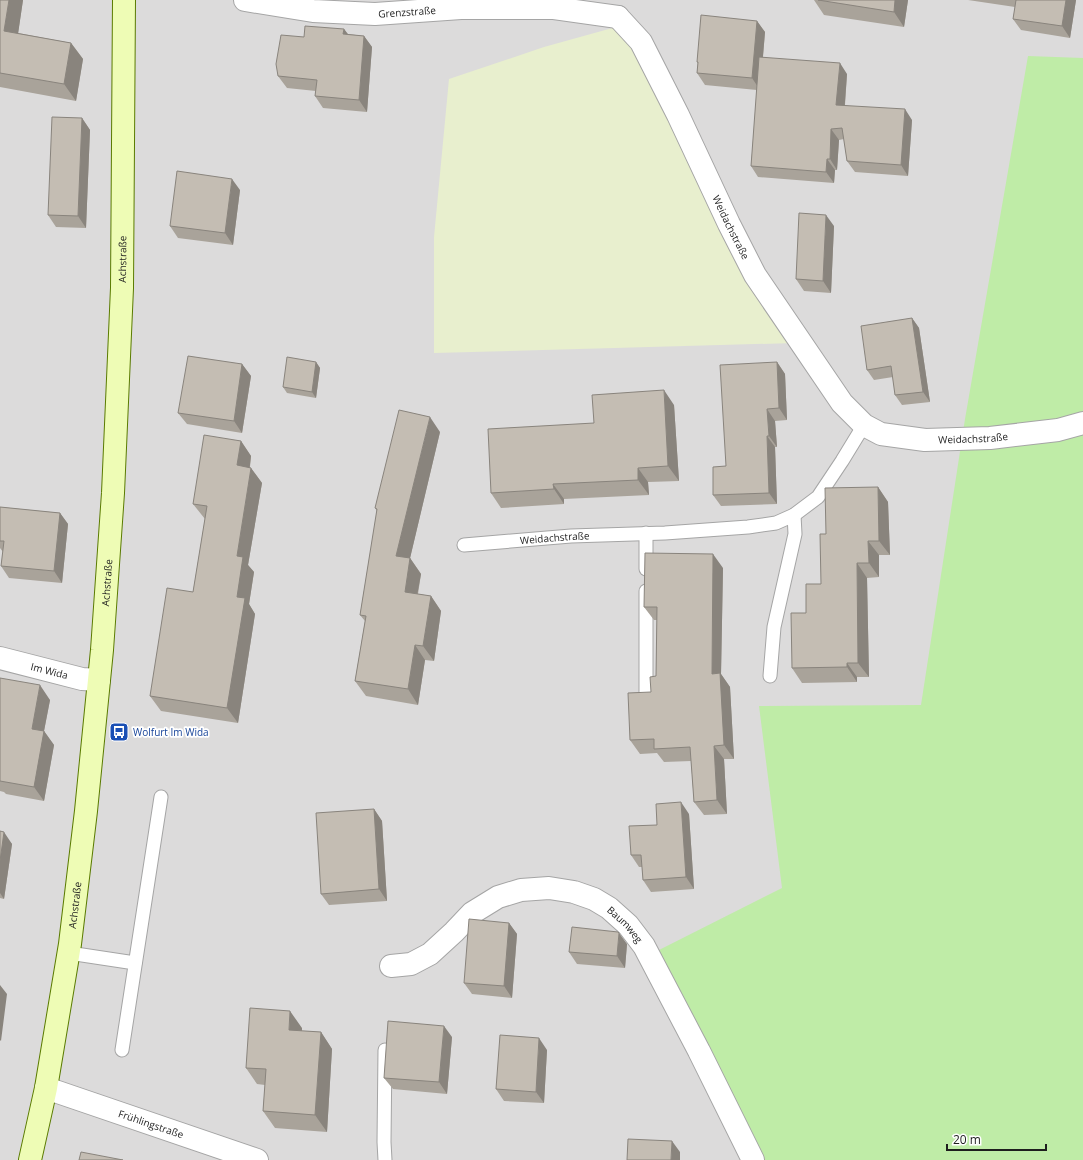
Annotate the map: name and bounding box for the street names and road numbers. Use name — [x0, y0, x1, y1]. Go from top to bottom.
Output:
street label: Grenzstraße — [378, 3, 437, 21]
street label: Weidachstraße — [709, 193, 753, 262]
street label: Achstraße — [115, 235, 129, 283]
street label: Weidachstraße — [938, 429, 1009, 447]
street label: Weidachstraße — [519, 528, 590, 547]
street label: Achstraße — [98, 558, 115, 607]
street label: Im Wida — [29, 659, 70, 682]
street label: Achstraße — [65, 880, 84, 929]
street label: Baumweg — [604, 903, 646, 946]
street label: Frühlingstraße — [117, 1106, 186, 1142]

